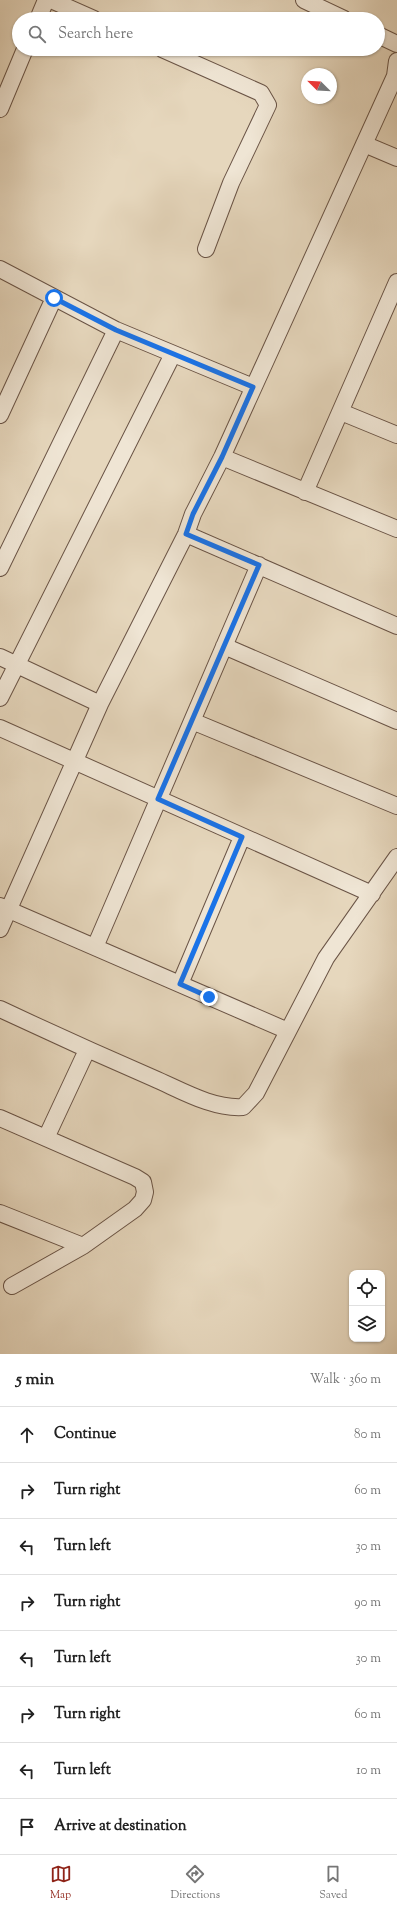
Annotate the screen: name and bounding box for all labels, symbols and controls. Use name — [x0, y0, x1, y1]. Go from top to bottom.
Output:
search box — [12, 12, 385, 56]
icon: search — [26, 23, 48, 45]
text: Search here — [58, 24, 133, 45]
north arrow — [301, 68, 337, 104]
route start — [45, 289, 63, 307]
route end — [200, 988, 218, 1006]
map controls — [349, 1270, 385, 1342]
button: locate — [349, 1270, 385, 1306]
button: layers — [349, 1306, 385, 1342]
text: 5 min — [16, 1368, 54, 1392]
text: Walk · 360 m — [310, 1371, 381, 1389]
icon: ahead — [16, 1424, 38, 1446]
text: Continue — [54, 1424, 116, 1445]
text: 80 m — [354, 1426, 381, 1444]
icon: right — [16, 1480, 38, 1502]
text: Turn right — [54, 1480, 120, 1501]
text: 60 m — [354, 1482, 381, 1500]
icon: left — [16, 1536, 38, 1558]
text: Turn left — [54, 1536, 111, 1557]
text: 30 m — [355, 1538, 381, 1556]
icon: right — [16, 1592, 38, 1614]
text: Turn right — [54, 1592, 120, 1613]
text: 90 m — [354, 1594, 381, 1612]
icon: left — [16, 1648, 38, 1670]
text: Turn left — [54, 1648, 111, 1669]
text: 30 m — [355, 1650, 381, 1668]
icon: right — [16, 1704, 38, 1726]
text: Turn right — [54, 1704, 120, 1725]
text: 60 m — [354, 1706, 381, 1724]
icon: left — [16, 1760, 38, 1782]
text: Turn left — [54, 1760, 111, 1781]
text: 10 m — [356, 1762, 381, 1780]
icon: arrive — [16, 1816, 38, 1838]
text: Arrive at destination — [54, 1816, 187, 1837]
tab: Map — [50, 1863, 72, 1903]
tab: Directions — [171, 1863, 220, 1903]
tab: Saved — [319, 1863, 347, 1903]

